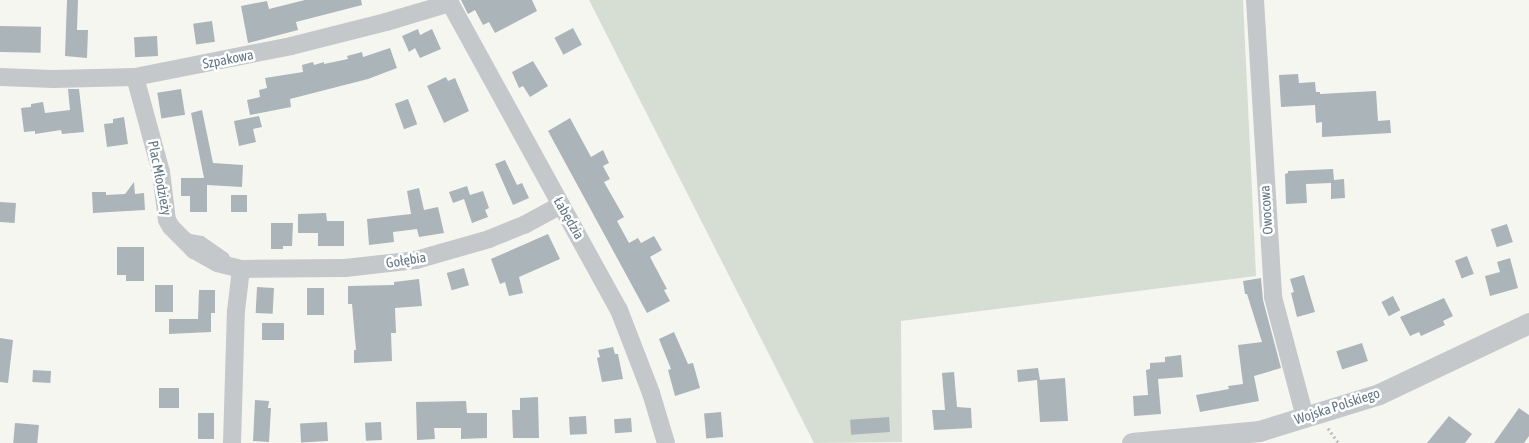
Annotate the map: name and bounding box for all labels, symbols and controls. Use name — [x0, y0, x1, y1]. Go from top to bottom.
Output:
street label: Szpakowa — [201, 46, 255, 72]
street label: Plac Młodzieży — [145, 139, 175, 217]
street label: Owocowa — [1256, 185, 1276, 235]
street label: Łabędzia — [550, 194, 588, 242]
street label: Gołębia — [385, 249, 427, 271]
street label: Wojska Polskiego — [1292, 384, 1382, 428]

